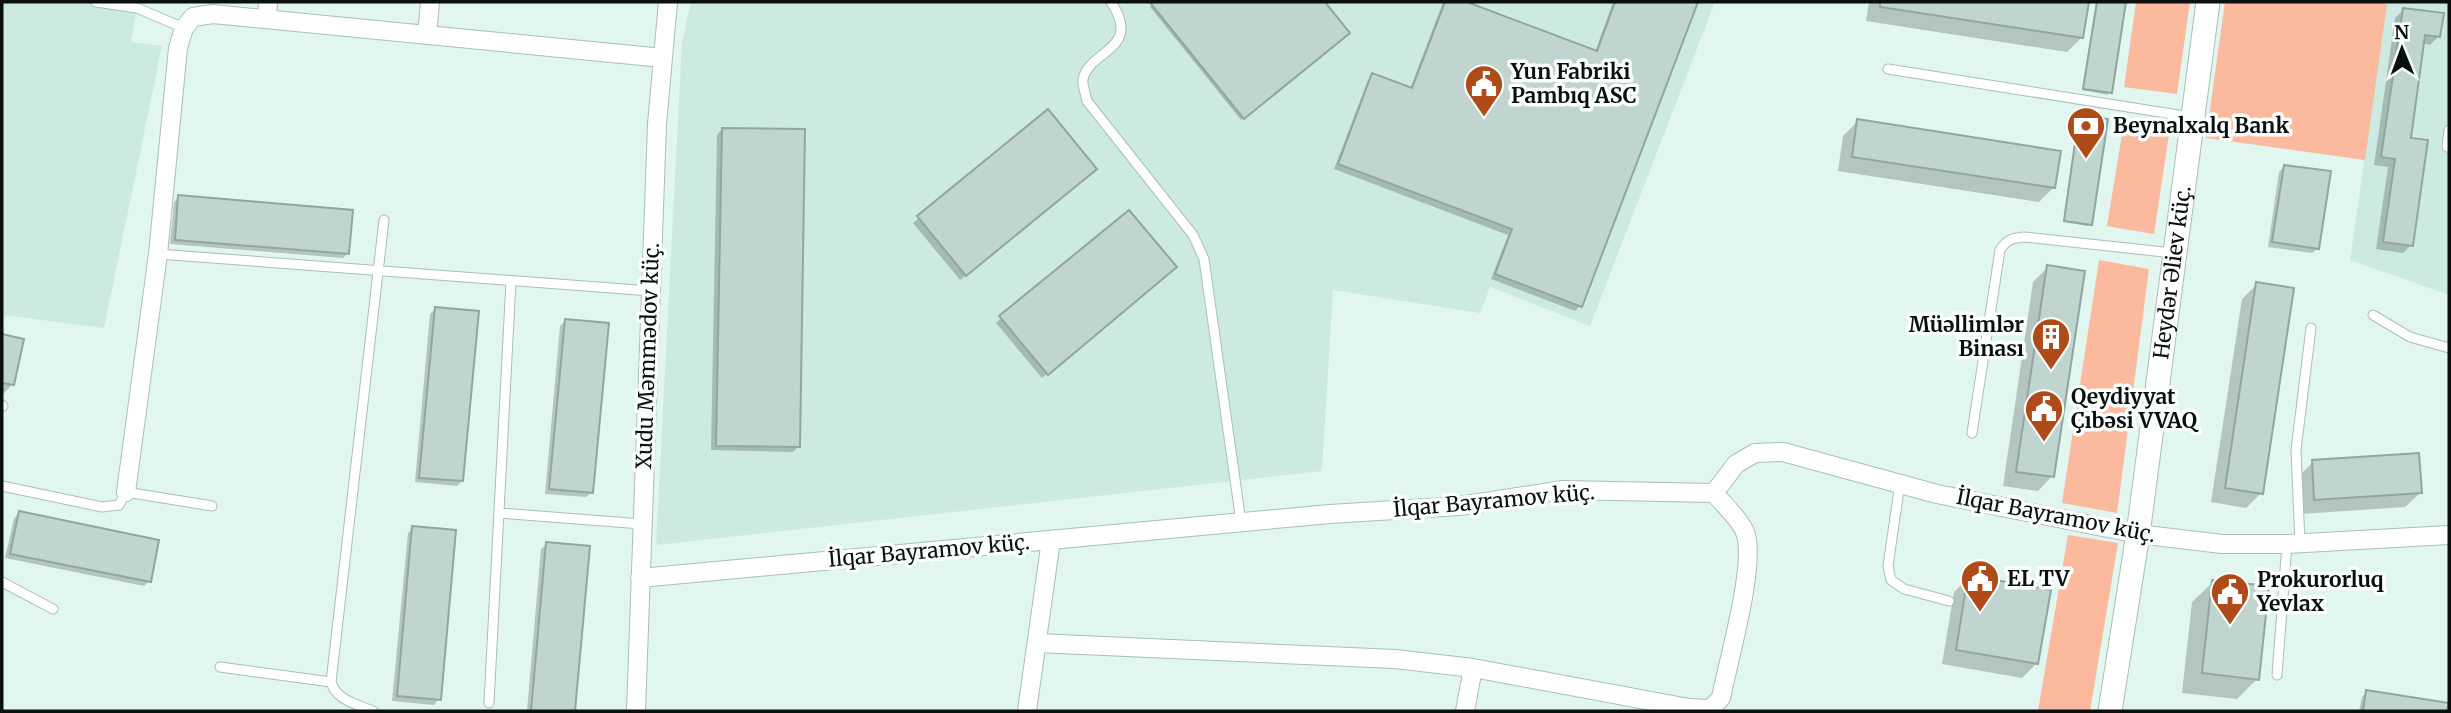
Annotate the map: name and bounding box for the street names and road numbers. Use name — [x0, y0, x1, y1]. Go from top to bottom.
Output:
street label: Heydər Əliev küç. — [2147, 184, 2197, 361]
street label: Xudu Məmmədov küç. — [630, 242, 665, 470]
street label: İlqar Bayramov küç. — [1392, 478, 1596, 523]
street label: İlqar Bayramov küç. — [1954, 483, 2158, 548]
street label: İlqar Bayramov küç. — [827, 528, 1031, 573]

